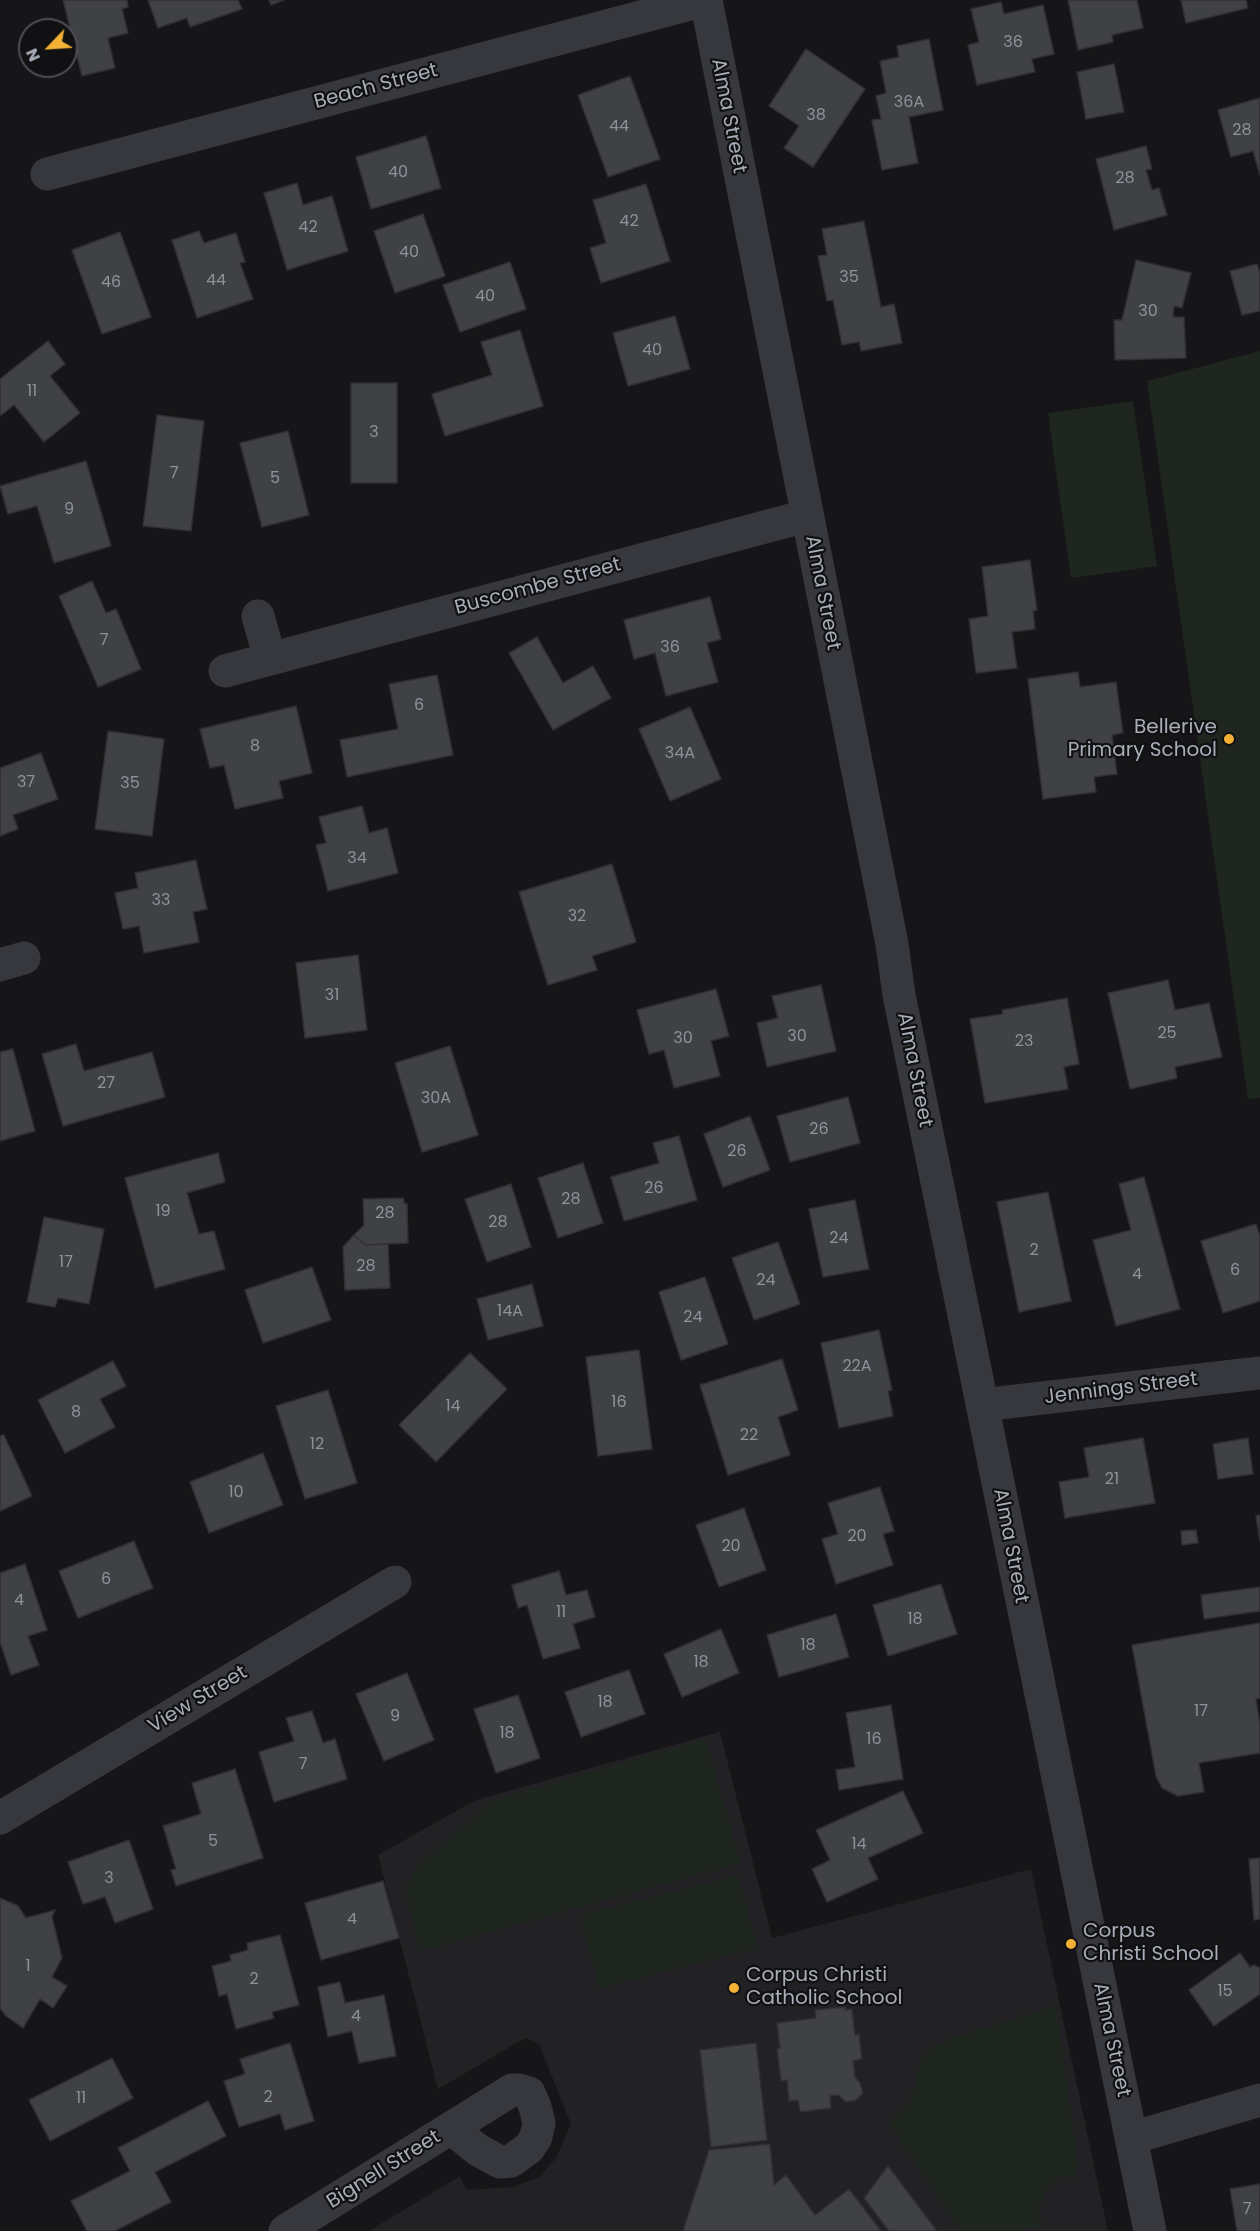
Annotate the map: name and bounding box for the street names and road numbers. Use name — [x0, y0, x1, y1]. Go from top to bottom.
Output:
street label: Alma Street — [705, 57, 751, 175]
street label: Beach Street — [312, 59, 440, 115]
street label: Alma Street — [799, 534, 845, 652]
street label: Buscombe Street — [452, 553, 624, 621]
street label: Alma Street — [891, 1011, 937, 1129]
street label: Jennings Street — [1043, 1368, 1199, 1410]
street label: Alma Street — [987, 1487, 1033, 1605]
street label: View Street — [144, 1661, 252, 1739]
street label: Alma Street — [1087, 1981, 1135, 2099]
street label: Bignell Street — [323, 2125, 445, 2215]

